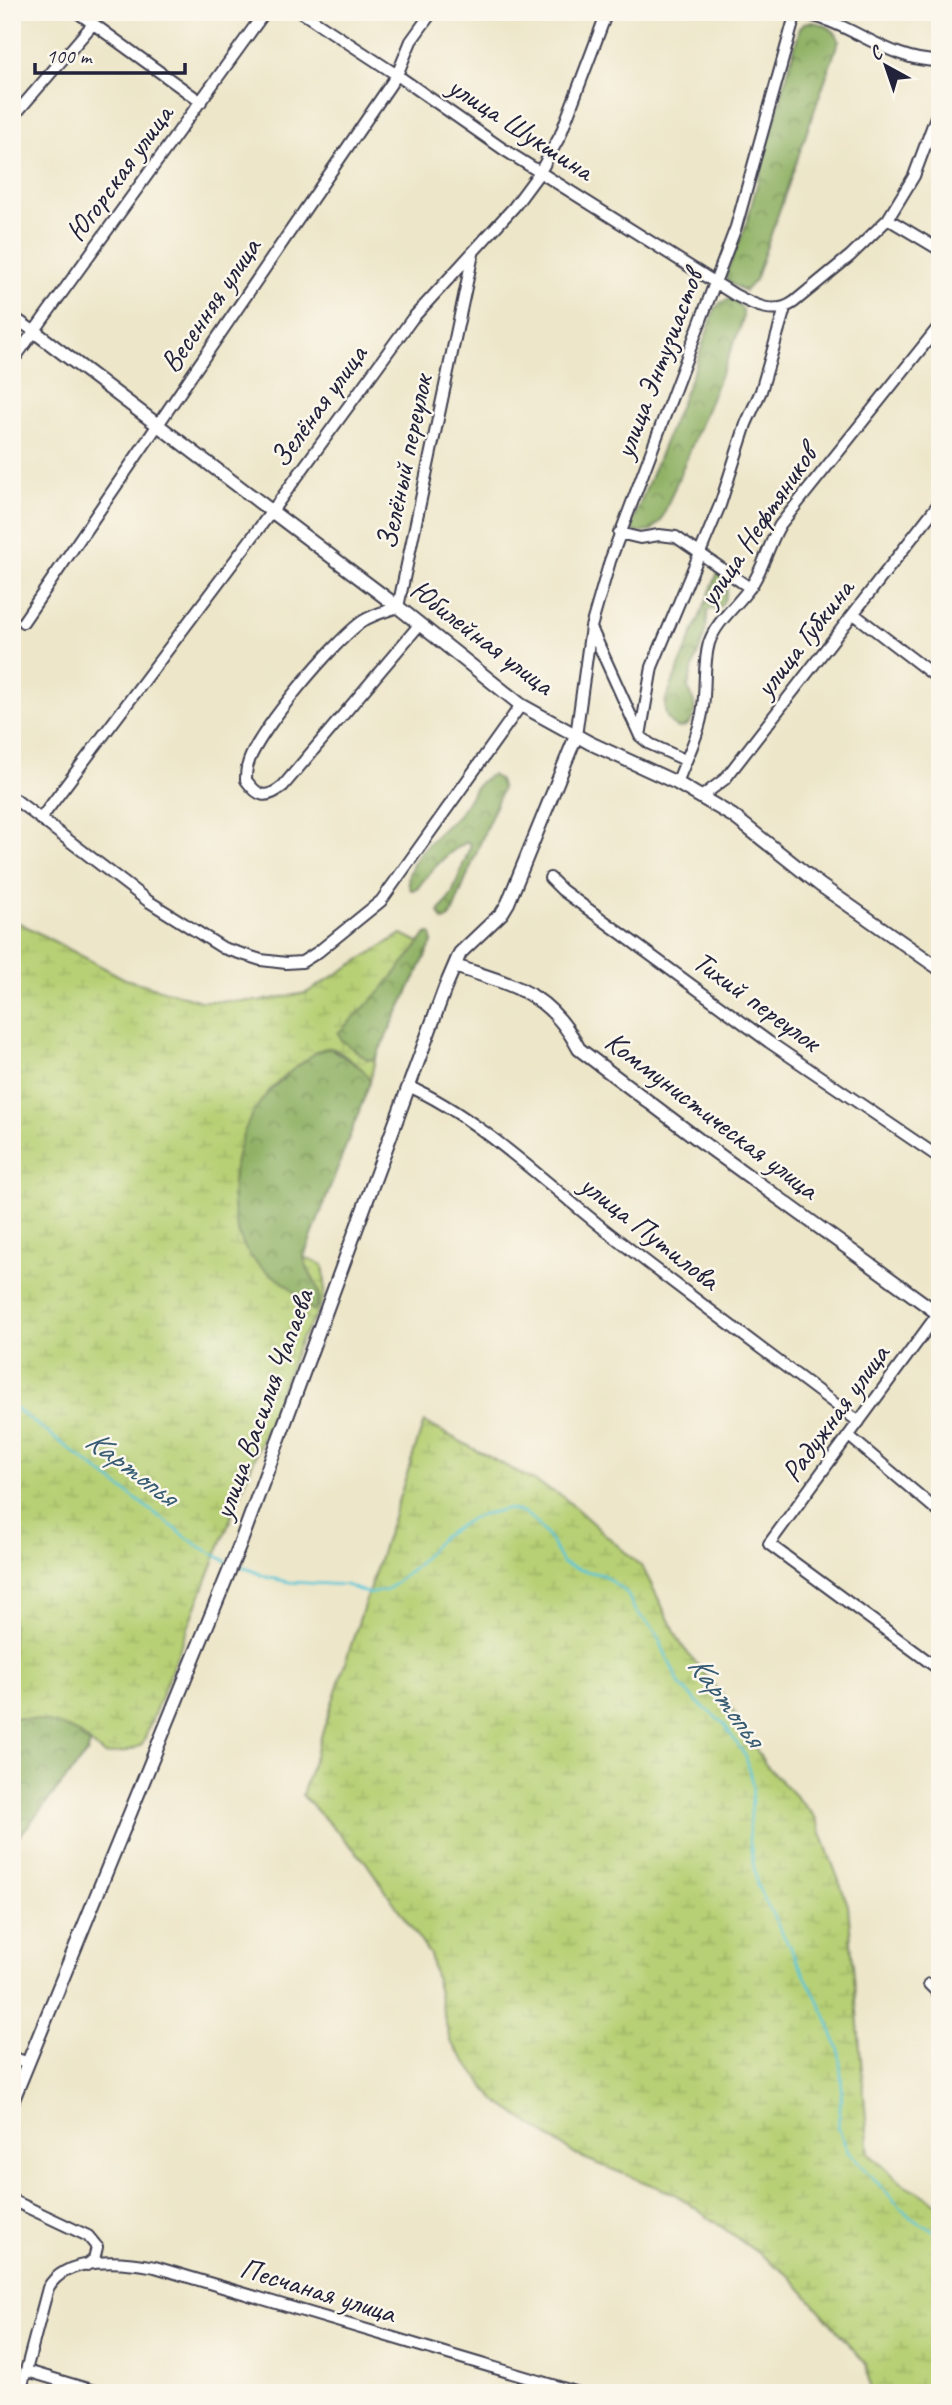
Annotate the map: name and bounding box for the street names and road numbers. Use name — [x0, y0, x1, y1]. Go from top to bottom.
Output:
street label: улица Шукшина — [440, 66, 603, 191]
street label: Югорская улица — [57, 95, 183, 249]
street label: Весенняя улица — [151, 229, 270, 380]
street label: улица Энтузиастов — [604, 260, 713, 465]
street label: Зелёная улица — [261, 336, 376, 475]
street label: Зелёный переулок — [367, 368, 442, 553]
street label: улица Нефтяников — [688, 432, 829, 616]
street label: улица Губкина — [745, 569, 864, 706]
street label: Юбилейная улица — [403, 571, 563, 705]
street label: Тихий переулок — [686, 942, 831, 1062]
street label: Коммунистическая улица — [597, 1022, 828, 1209]
street label: улица Путилова — [571, 1164, 729, 1300]
street label: улица Василия Чапаева — [203, 1282, 323, 1526]
street label: Радужная улица — [772, 1335, 899, 1489]
street label: Песчаная улица — [236, 2248, 402, 2332]

